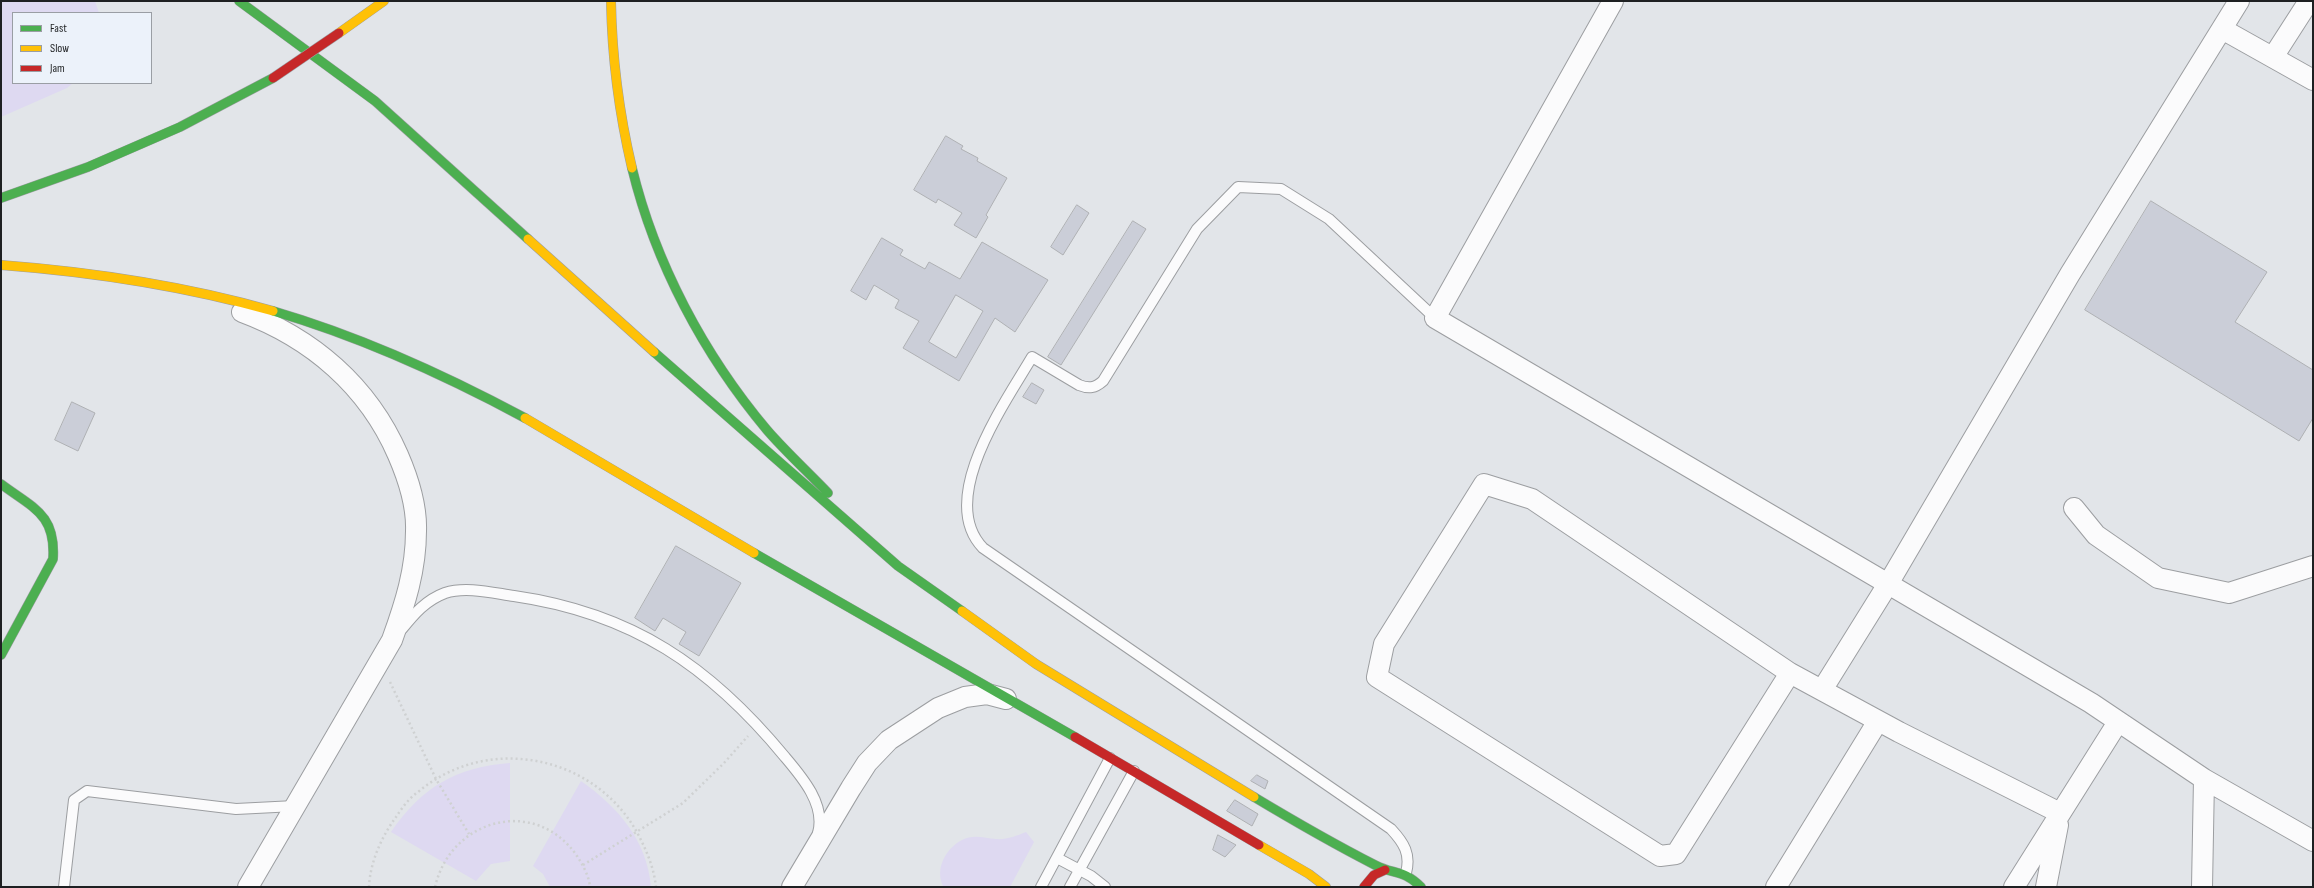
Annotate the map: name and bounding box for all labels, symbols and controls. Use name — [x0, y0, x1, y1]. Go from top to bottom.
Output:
legend — [12, 12, 152, 84]
text: Fast — [50, 21, 67, 36]
text: Slow — [50, 41, 69, 56]
text: Jam — [50, 61, 65, 76]

